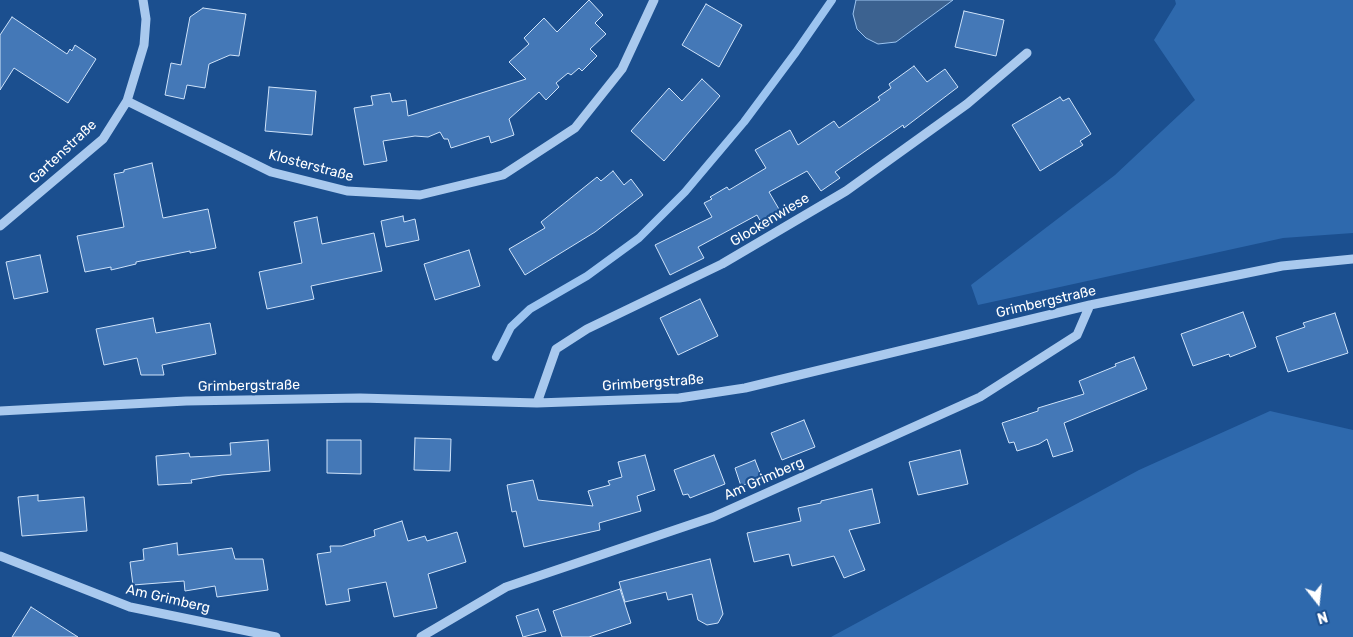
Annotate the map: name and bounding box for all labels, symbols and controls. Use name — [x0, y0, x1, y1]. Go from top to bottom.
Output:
street label: Gartenstraße — [26, 117, 100, 187]
street label: Klosterstraße — [267, 147, 355, 185]
street label: Glockenwiese — [727, 190, 813, 250]
street label: Grimbergstraße — [994, 282, 1098, 322]
street label: Grimbergstraße — [602, 371, 704, 395]
street label: Grimbergstraße — [198, 377, 300, 395]
street label: Am Grimberg — [721, 454, 807, 504]
north arrow — [1293, 577, 1343, 627]
street label: Am Grimberg — [124, 581, 212, 617]
text: N — [1315, 607, 1329, 626]

